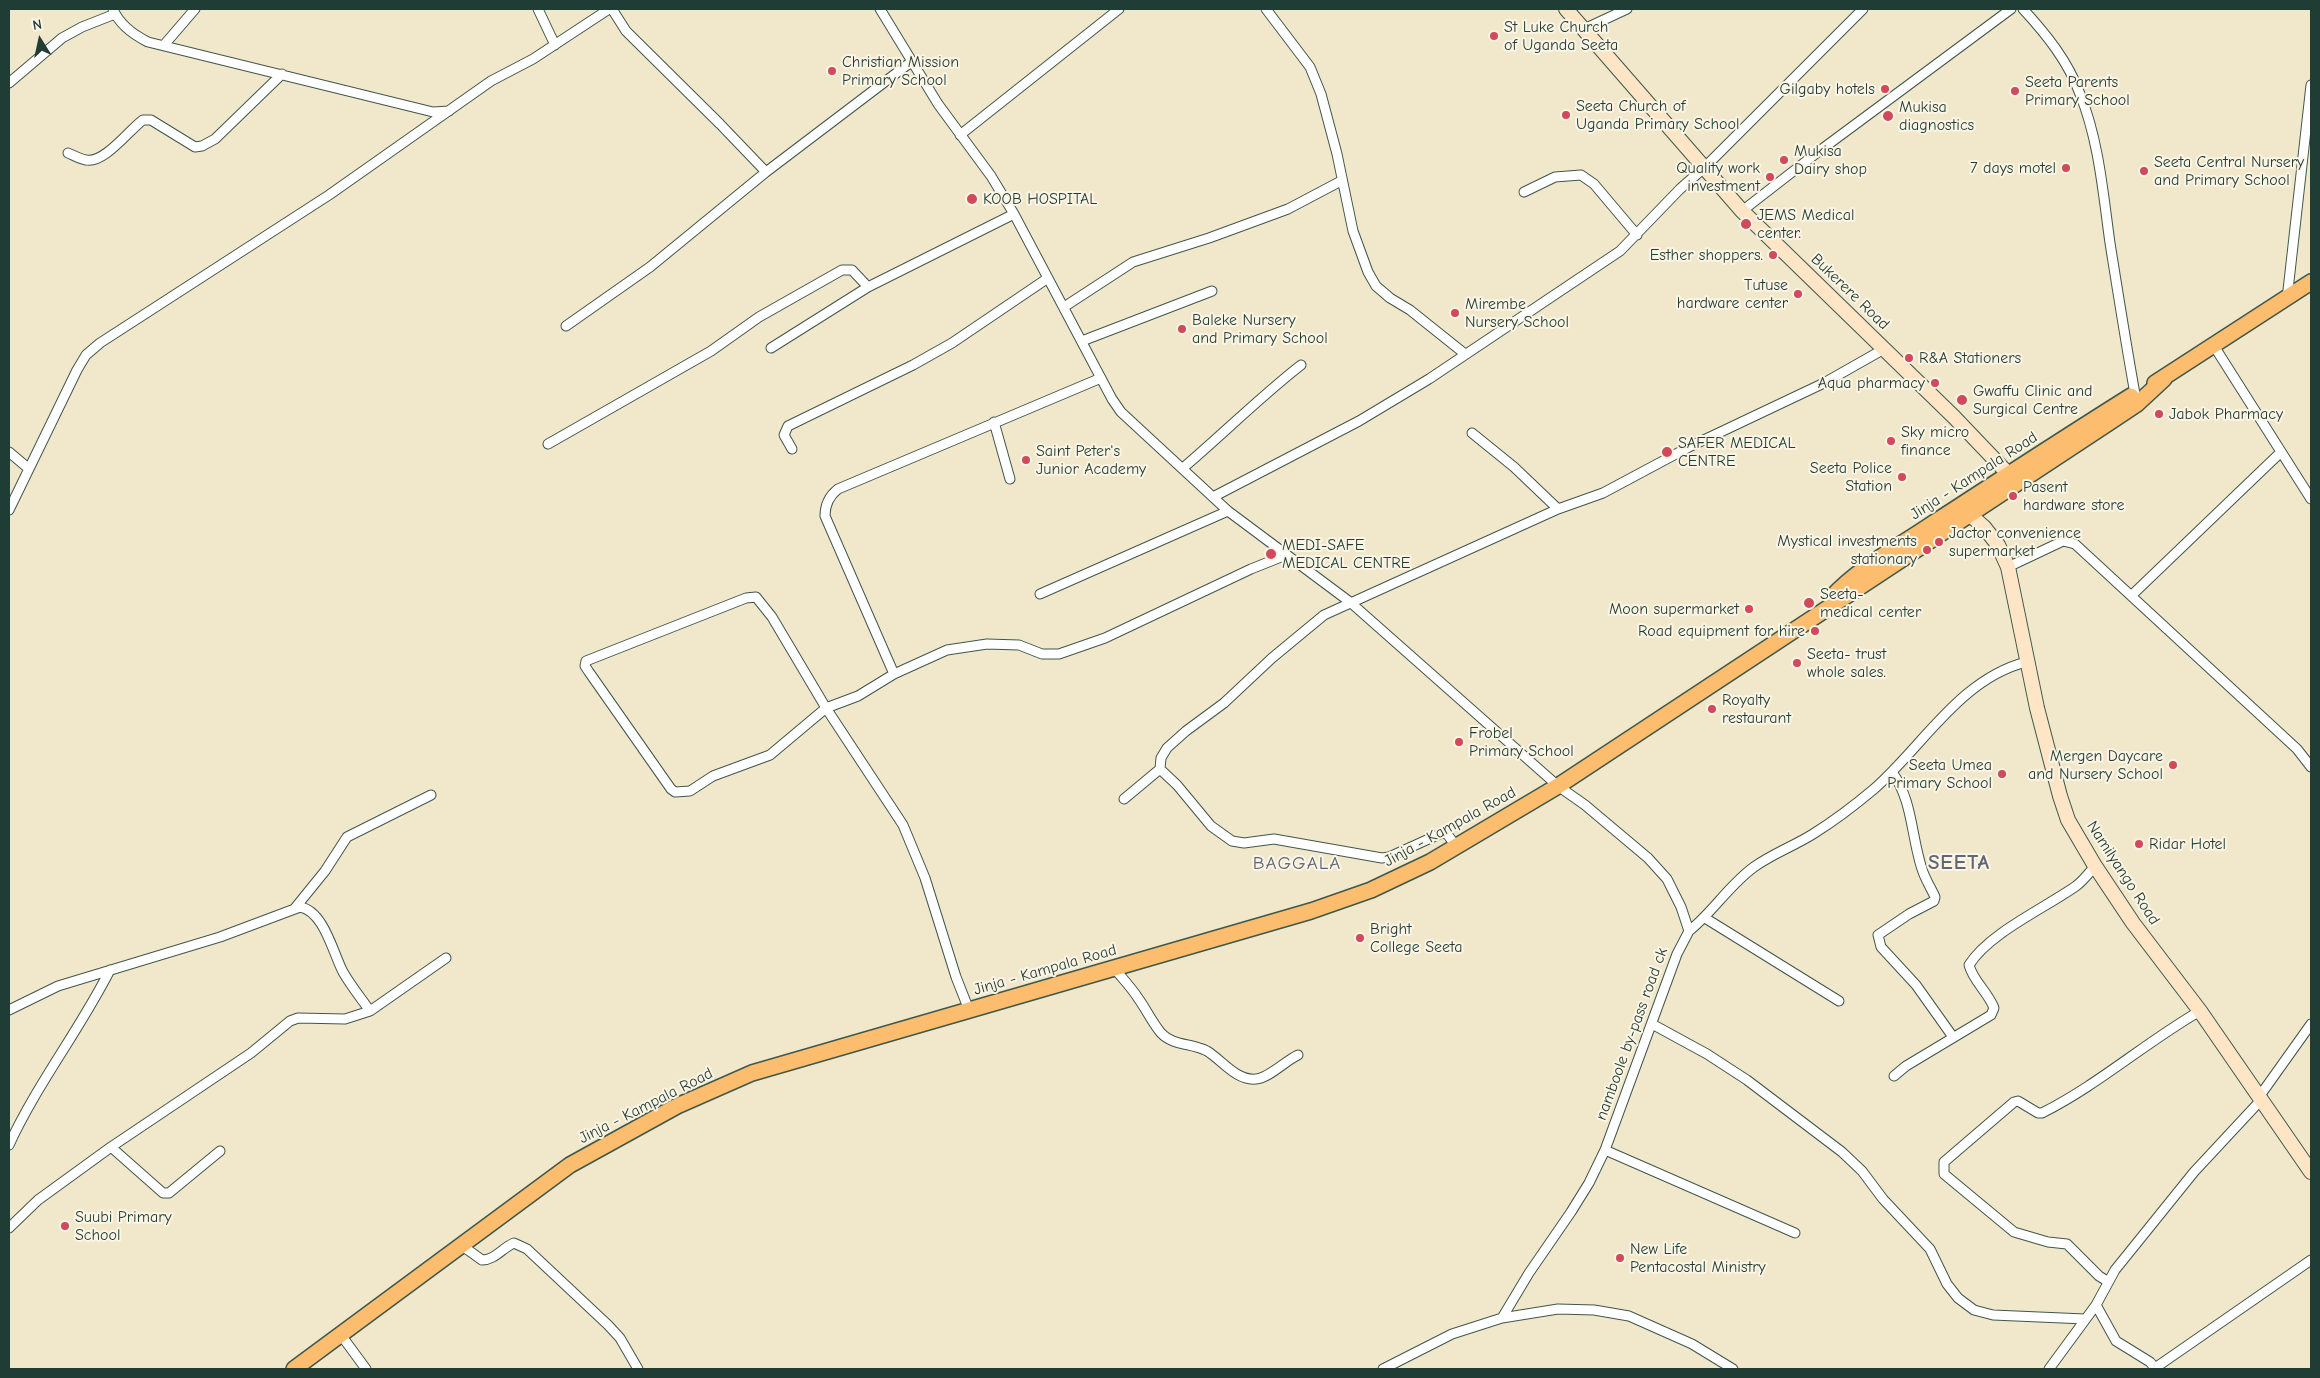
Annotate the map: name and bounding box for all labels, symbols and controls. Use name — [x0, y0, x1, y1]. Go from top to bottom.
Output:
north arrow — [15, 15, 65, 65]
text: N — [31, 16, 43, 34]
place label: St Luke Church of Uganda Seeta — [1504, 17, 1618, 55]
marker: St Luke Church of Uganda Seeta — [1488, 30, 1500, 42]
place label: Christian Mission Primary School — [842, 52, 959, 90]
marker: Christian Mission Primary School — [826, 65, 838, 77]
place label: Seeta Parents Primary School — [2025, 72, 2130, 110]
place label: Gilgaby hotels — [1780, 79, 1875, 99]
marker: Gilgaby hotels — [1879, 83, 1891, 95]
marker: Seeta Parents Primary School — [2009, 85, 2021, 97]
place label: Seeta Church of Uganda Primary School — [1576, 96, 1740, 134]
place label: Mukisa diagnostics — [1899, 97, 1974, 135]
marker: Seeta Church of Uganda Primary School — [1560, 109, 1572, 121]
marker: Mukisa diagnostics — [1881, 109, 1895, 123]
place label: Mukisa Dairy shop — [1794, 141, 1867, 179]
place label: Seeta Central Nursery and Primary School — [2154, 152, 2304, 190]
marker: Mukisa Dairy shop — [1778, 154, 1790, 166]
place label: Quality work investment — [1676, 158, 1760, 196]
place label: 7 days motel — [1970, 158, 2056, 178]
marker: 7 days motel — [2060, 162, 2072, 174]
marker: Seeta Central Nursery and Primary School — [2138, 165, 2150, 177]
marker: Quality work investment — [1764, 171, 1776, 183]
place label: KOOB HOSPITAL — [983, 189, 1097, 209]
marker: KOOB HOSPITAL — [965, 192, 979, 206]
place label: JEMS Medical center. — [1757, 205, 1855, 243]
marker: JEMS Medical center. — [1739, 217, 1753, 231]
place label: Esther shoppers. — [1650, 245, 1763, 265]
marker: Esther shoppers. — [1767, 249, 1779, 261]
street label: Bukerere Road — [1807, 250, 1893, 334]
place label: Tutuse hardware center — [1677, 275, 1788, 313]
marker: Tutuse hardware center — [1792, 288, 1804, 300]
place label: Mirembe Nursery School — [1465, 294, 1569, 332]
marker: Mirembe Nursery School — [1449, 307, 1461, 319]
place label: Baleke Nursery and Primary School — [1192, 310, 1328, 348]
marker: Baleke Nursery and Primary School — [1176, 323, 1188, 335]
place label: R&A Stationers — [1919, 348, 2021, 368]
marker: R&A Stationers — [1903, 352, 1915, 364]
place label: Aqua pharmacy — [1818, 373, 1925, 393]
marker: Aqua pharmacy — [1929, 377, 1941, 389]
place label: Gwaffu Clinic and Surgical Centre — [1973, 381, 2093, 419]
marker: Gwaffu Clinic and Surgical Centre — [1955, 393, 1969, 407]
place label: Jabok Pharmacy — [2169, 404, 2283, 424]
marker: Jabok Pharmacy — [2153, 408, 2165, 420]
place label: Sky micro finance — [1901, 422, 1969, 460]
street label: Jinja - Kampala Road — [1907, 428, 2041, 524]
place label: SAFER MEDICAL CENTRE — [1678, 433, 1795, 471]
marker: Sky micro finance — [1885, 435, 1897, 447]
place label: Saint Peter's Junior Academy — [1036, 441, 1146, 479]
marker: SAFER MEDICAL CENTRE — [1660, 445, 1674, 459]
marker: Saint Peter's Junior Academy — [1020, 454, 1032, 466]
place label: Seeta Police Station — [1810, 458, 1892, 496]
marker: Seeta Police Station — [1896, 471, 1908, 483]
place label: Pasent hardware store — [2023, 477, 2124, 515]
marker: Pasent hardware store — [2007, 490, 2019, 502]
place label: Jactor convenience supermarket — [1949, 523, 2081, 561]
place label: Mystical investments stationary — [1777, 531, 1917, 569]
place label: MEDI-SAFE MEDICAL CENTRE — [1282, 535, 1410, 573]
marker: Jactor convenience supermarket — [1933, 536, 1945, 548]
marker: Mystical investments stationary — [1921, 544, 1933, 556]
marker: MEDI-SAFE MEDICAL CENTRE — [1264, 547, 1278, 561]
place label: Seeta- medical center — [1820, 584, 1921, 622]
marker: Seeta- medical center — [1802, 596, 1816, 610]
place label: Moon supermarket — [1609, 599, 1739, 619]
marker: Moon supermarket — [1743, 603, 1755, 615]
place label: Road equipment for hire — [1638, 621, 1805, 641]
marker: Road equipment for hire — [1809, 625, 1821, 637]
place label: Seeta- trust whole sales. — [1807, 644, 1886, 682]
marker: Seeta- trust whole sales. — [1791, 657, 1803, 669]
place label: Royalty restaurant — [1722, 690, 1791, 728]
marker: Royalty restaurant — [1706, 703, 1718, 715]
place label: Frobel Primary School — [1469, 723, 1574, 761]
marker: Frobel Primary School — [1453, 736, 1465, 748]
place label: Mergen Daycare and Nursery School — [2028, 746, 2163, 784]
place label: Seeta Umea Primary School — [1887, 755, 1992, 793]
marker: Mergen Daycare and Nursery School — [2167, 759, 2179, 771]
marker: Seeta Umea Primary School — [1996, 768, 2008, 780]
street label: Jinja - Kampala Road — [1381, 783, 1519, 871]
street label: Namilyango Road — [2082, 817, 2164, 929]
place label: Ridar Hotel — [2149, 834, 2226, 854]
marker: Ridar Hotel — [2133, 838, 2145, 850]
district label: SEETA — [1927, 850, 1991, 876]
district label: BAGGALA — [1252, 853, 1342, 875]
place label: Bright College Seeta — [1370, 919, 1462, 957]
marker: Bright College Seeta — [1354, 932, 1366, 944]
street label: Jinja - Kampala Road — [971, 940, 1119, 1000]
street label: namboole by-pass road ck — [1592, 945, 1672, 1123]
street label: Jinja - Kampala Road — [576, 1064, 716, 1148]
place label: Suubi Primary School — [75, 1207, 172, 1245]
marker: Suubi Primary School — [59, 1220, 71, 1232]
place label: New Life Pentacostal Ministry — [1630, 1239, 1766, 1277]
marker: New Life Pentacostal Ministry — [1614, 1252, 1626, 1264]

